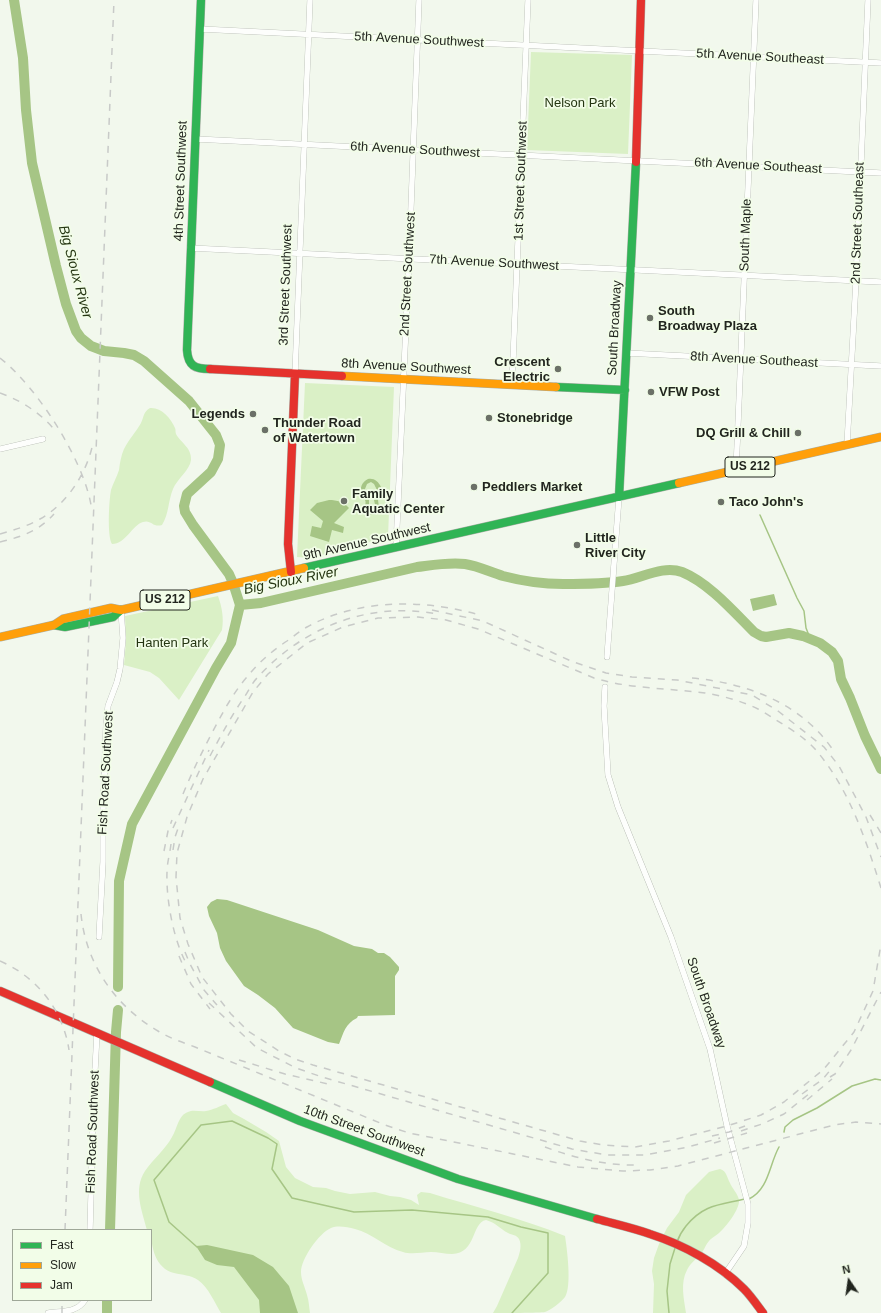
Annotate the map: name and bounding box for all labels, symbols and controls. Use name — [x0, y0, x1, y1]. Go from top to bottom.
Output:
street label: 5th Avenue Southwest — [354, 29, 484, 51]
street label: 5th Avenue Southeast — [696, 46, 824, 68]
park label: Nelson Park — [545, 95, 615, 111]
street label: 4th Street Southwest — [171, 120, 191, 242]
street label: 1st Street Southwest — [511, 121, 531, 241]
street label: 6th Avenue Southwest — [350, 139, 480, 161]
street label: 6th Avenue Southeast — [694, 155, 822, 177]
street label: 2nd Street Southeast — [848, 162, 868, 284]
street label: South Maple — [737, 198, 755, 272]
street label: 2nd Street Southwest — [397, 212, 419, 336]
water label: Big Sioux River — [55, 224, 95, 320]
street label: 3rd Street Southwest — [276, 224, 296, 346]
street label: 7th Avenue Southwest — [429, 252, 559, 274]
street label: South Broadway — [605, 280, 625, 376]
place label: South Broadway Plaza — [658, 303, 757, 334]
marker: South Broadway Plaza — [645, 313, 655, 323]
street label: 8th Avenue Southeast — [690, 349, 818, 371]
place label: Crescent Electric — [494, 354, 550, 385]
street label: 8th Avenue Southwest — [341, 356, 471, 378]
marker: Crescent Electric — [553, 364, 563, 374]
place label: VFW Post — [659, 384, 720, 400]
marker: VFW Post — [646, 387, 656, 397]
place label: Legends — [192, 406, 245, 422]
marker: Legends — [248, 409, 258, 419]
place label: Stonebridge — [497, 410, 573, 426]
marker: Stonebridge — [484, 413, 494, 423]
place label: Thunder Road of Watertown — [273, 415, 361, 446]
marker: Thunder Road of Watertown — [260, 425, 270, 435]
place label: DQ Grill & Chill — [696, 425, 790, 441]
marker: DQ Grill & Chill — [793, 428, 803, 438]
road number: US 212 — [725, 457, 775, 477]
place label: Peddlers Market — [482, 479, 582, 495]
marker: Peddlers Market — [469, 482, 479, 492]
place label: Family Aquatic Center — [352, 486, 444, 517]
place label: Taco John's — [729, 494, 803, 510]
marker: Family Aquatic Center — [339, 496, 349, 506]
marker: Taco John's — [716, 497, 726, 507]
street label: 9th Avenue Southwest — [302, 520, 432, 564]
place label: Little River City — [585, 530, 646, 561]
marker: Little River City — [572, 540, 582, 550]
water label: Big Sioux River — [242, 564, 340, 598]
road number: US 212 — [140, 590, 190, 610]
park label: Hanten Park — [136, 635, 208, 651]
street label: Fish Road Southwest — [95, 711, 117, 835]
street label: South Broadway — [683, 955, 729, 1051]
street label: Fish Road Southwest — [83, 1070, 103, 1194]
street label: 10th Street Southwest — [301, 1102, 427, 1160]
legend — [12, 1229, 152, 1301]
text: Fast — [50, 1238, 73, 1252]
text: Slow — [50, 1258, 76, 1272]
north arrow — [829, 1261, 869, 1301]
text: N — [841, 1263, 852, 1276]
text: Jam — [50, 1278, 73, 1292]

